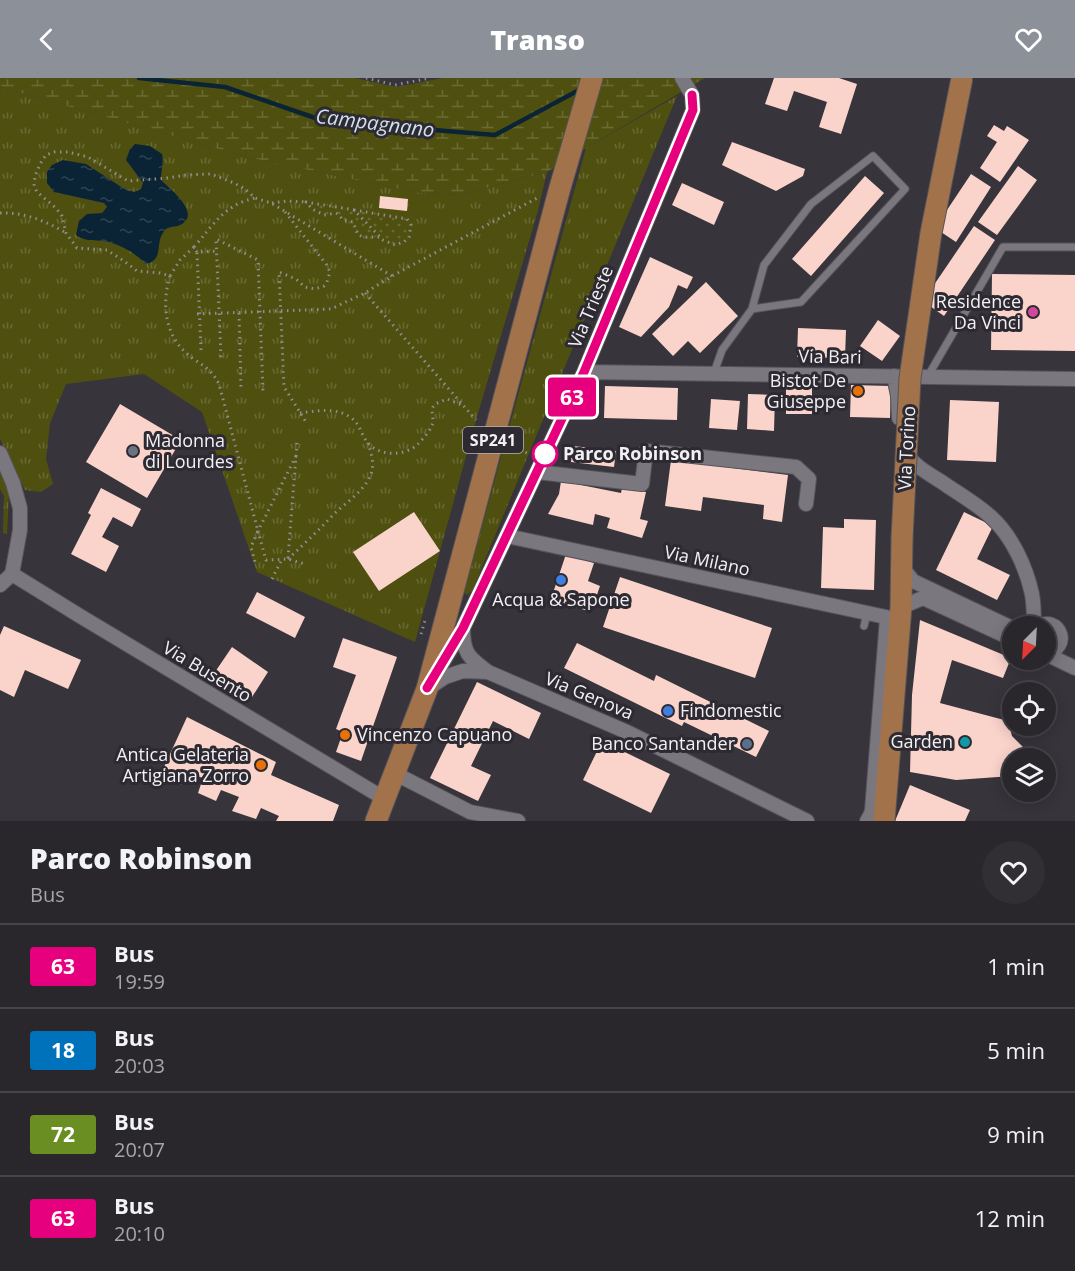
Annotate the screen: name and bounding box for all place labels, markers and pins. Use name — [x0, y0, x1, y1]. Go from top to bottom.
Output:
place label: Residence Da Vinci — [936, 289, 1021, 334]
marker: Residence Da Vinci — [1026, 305, 1040, 319]
place label: Bistot De Giuseppe — [767, 368, 846, 413]
marker: Bistot De Giuseppe — [851, 384, 865, 398]
place label: Madonna di Lourdes — [145, 428, 234, 473]
marker: Parco Robinson — [532, 441, 558, 467]
place label: Parco Robinson — [563, 441, 702, 465]
marker: Madonna di Lourdes — [126, 444, 140, 458]
marker: Acqua & Sapone — [554, 573, 568, 587]
place label: Acqua & Sapone — [492, 587, 630, 611]
place label: Findomestic — [680, 698, 782, 722]
marker: Findomestic — [661, 704, 675, 718]
place label: Vincenzo Capuano — [357, 722, 512, 746]
marker: Vincenzo Capuano — [338, 728, 352, 742]
place label: Garden — [890, 729, 953, 753]
place label: Banco Santander — [591, 731, 736, 755]
marker: Garden — [958, 735, 972, 749]
marker: Banco Santander — [740, 737, 754, 751]
place label: Antica Gelateria Artigiana Zorro — [116, 742, 249, 787]
marker: Antica Gelateria Artigiana Zorro — [254, 758, 268, 772]

